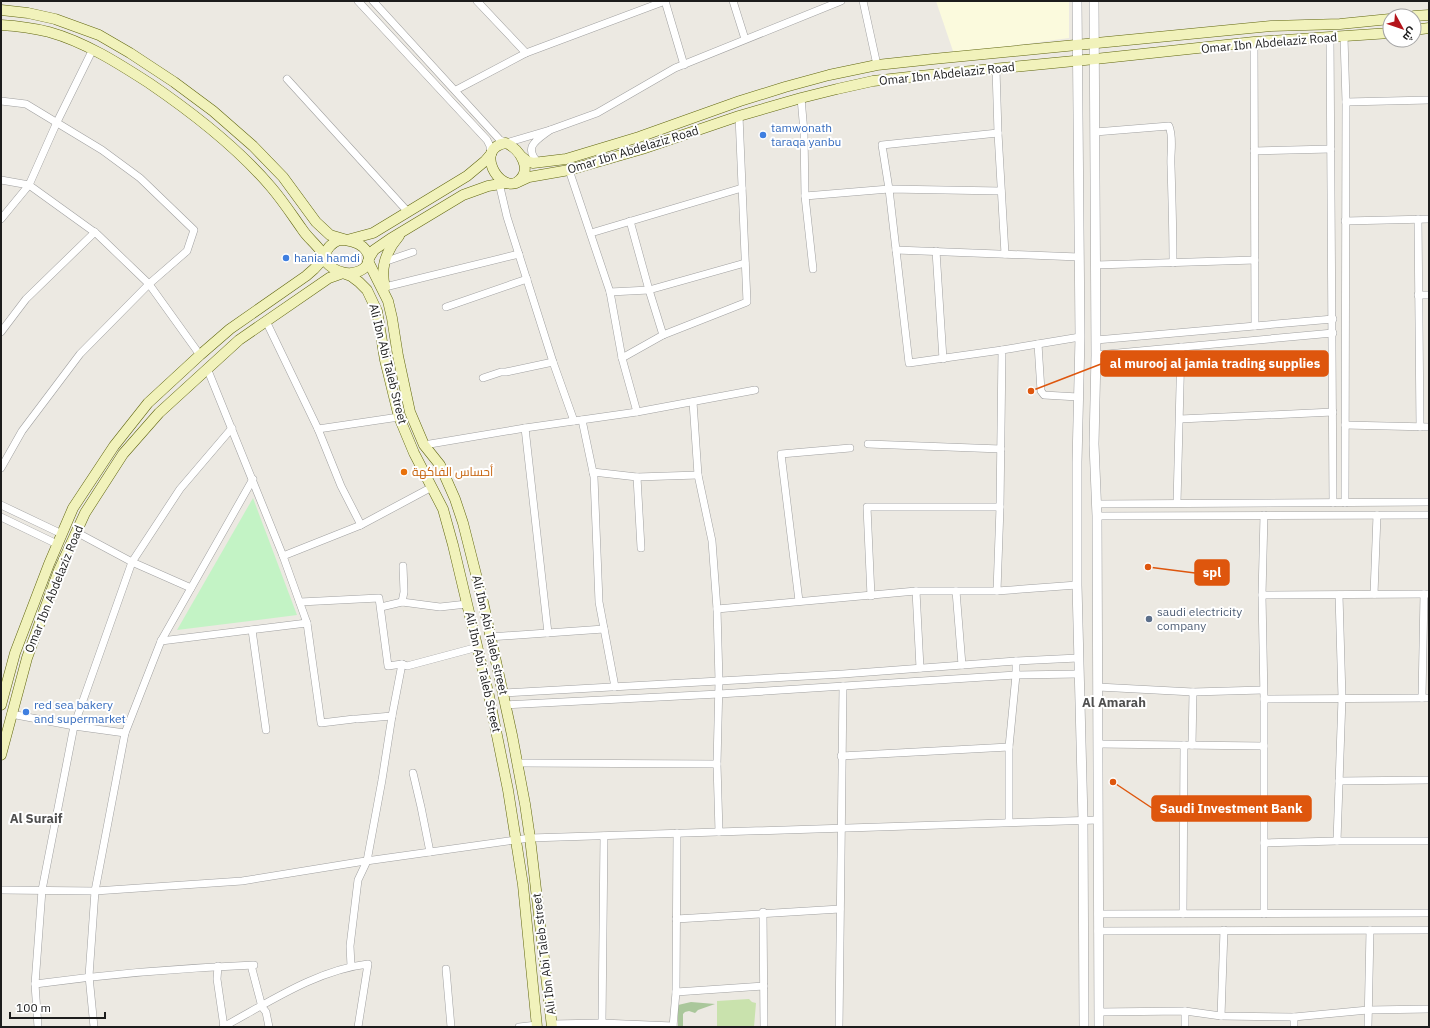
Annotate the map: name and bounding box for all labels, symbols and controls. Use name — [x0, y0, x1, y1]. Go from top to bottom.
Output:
north arrow — [1382, 8, 1422, 48]
text: ش — [1400, 25, 1420, 44]
street label: Omar Ibn Abdelaziz Road — [1200, 29, 1338, 56]
street label: Omar Ibn Abdelaziz Road — [878, 59, 1016, 88]
place label: tamwonath taraqa yanbu — [771, 120, 841, 149]
street label: Omar Ibn Abdelaziz Road — [565, 122, 700, 177]
marker: tamwonath taraqa yanbu — [758, 130, 768, 140]
place label: hania hamdi — [294, 250, 360, 265]
marker: hania hamdi — [281, 253, 291, 263]
street label: Ali Ibn Abi Taleb Street — [366, 302, 411, 426]
callout: al murooj al jamia trading supplies — [1101, 351, 1328, 376]
text: al murooj al jamia trading supplies — [1110, 355, 1321, 372]
place label: أحساس الفاكهة — [412, 464, 493, 479]
marker: أحساس الفاكهة — [399, 467, 409, 477]
street label: Omar Ibn Abdelaziz Road — [21, 523, 86, 655]
callout: spl — [1195, 560, 1229, 585]
text: spl — [1203, 564, 1221, 581]
street label: Ali Ibn Abi Taleb street — [469, 574, 512, 696]
place label: saudi electricity company — [1157, 604, 1242, 633]
street label: Ali Ibn Abi Taleb Street — [462, 610, 505, 734]
marker: saudi electricity company — [1144, 614, 1154, 624]
district label: Al Amarah — [1082, 694, 1146, 711]
place label: red sea bakery and supermarket — [34, 697, 126, 726]
marker: red sea bakery and supermarket — [21, 707, 31, 717]
callout: Saudi Investment Bank — [1152, 796, 1311, 821]
text: Saudi Investment Bank — [1160, 800, 1303, 817]
district label: Al Suraif — [10, 810, 63, 827]
street label: Ali Ibn Abi Taleb street — [529, 892, 558, 1016]
scale bar — [10, 994, 105, 1020]
text: 100 m — [16, 1000, 51, 1015]

